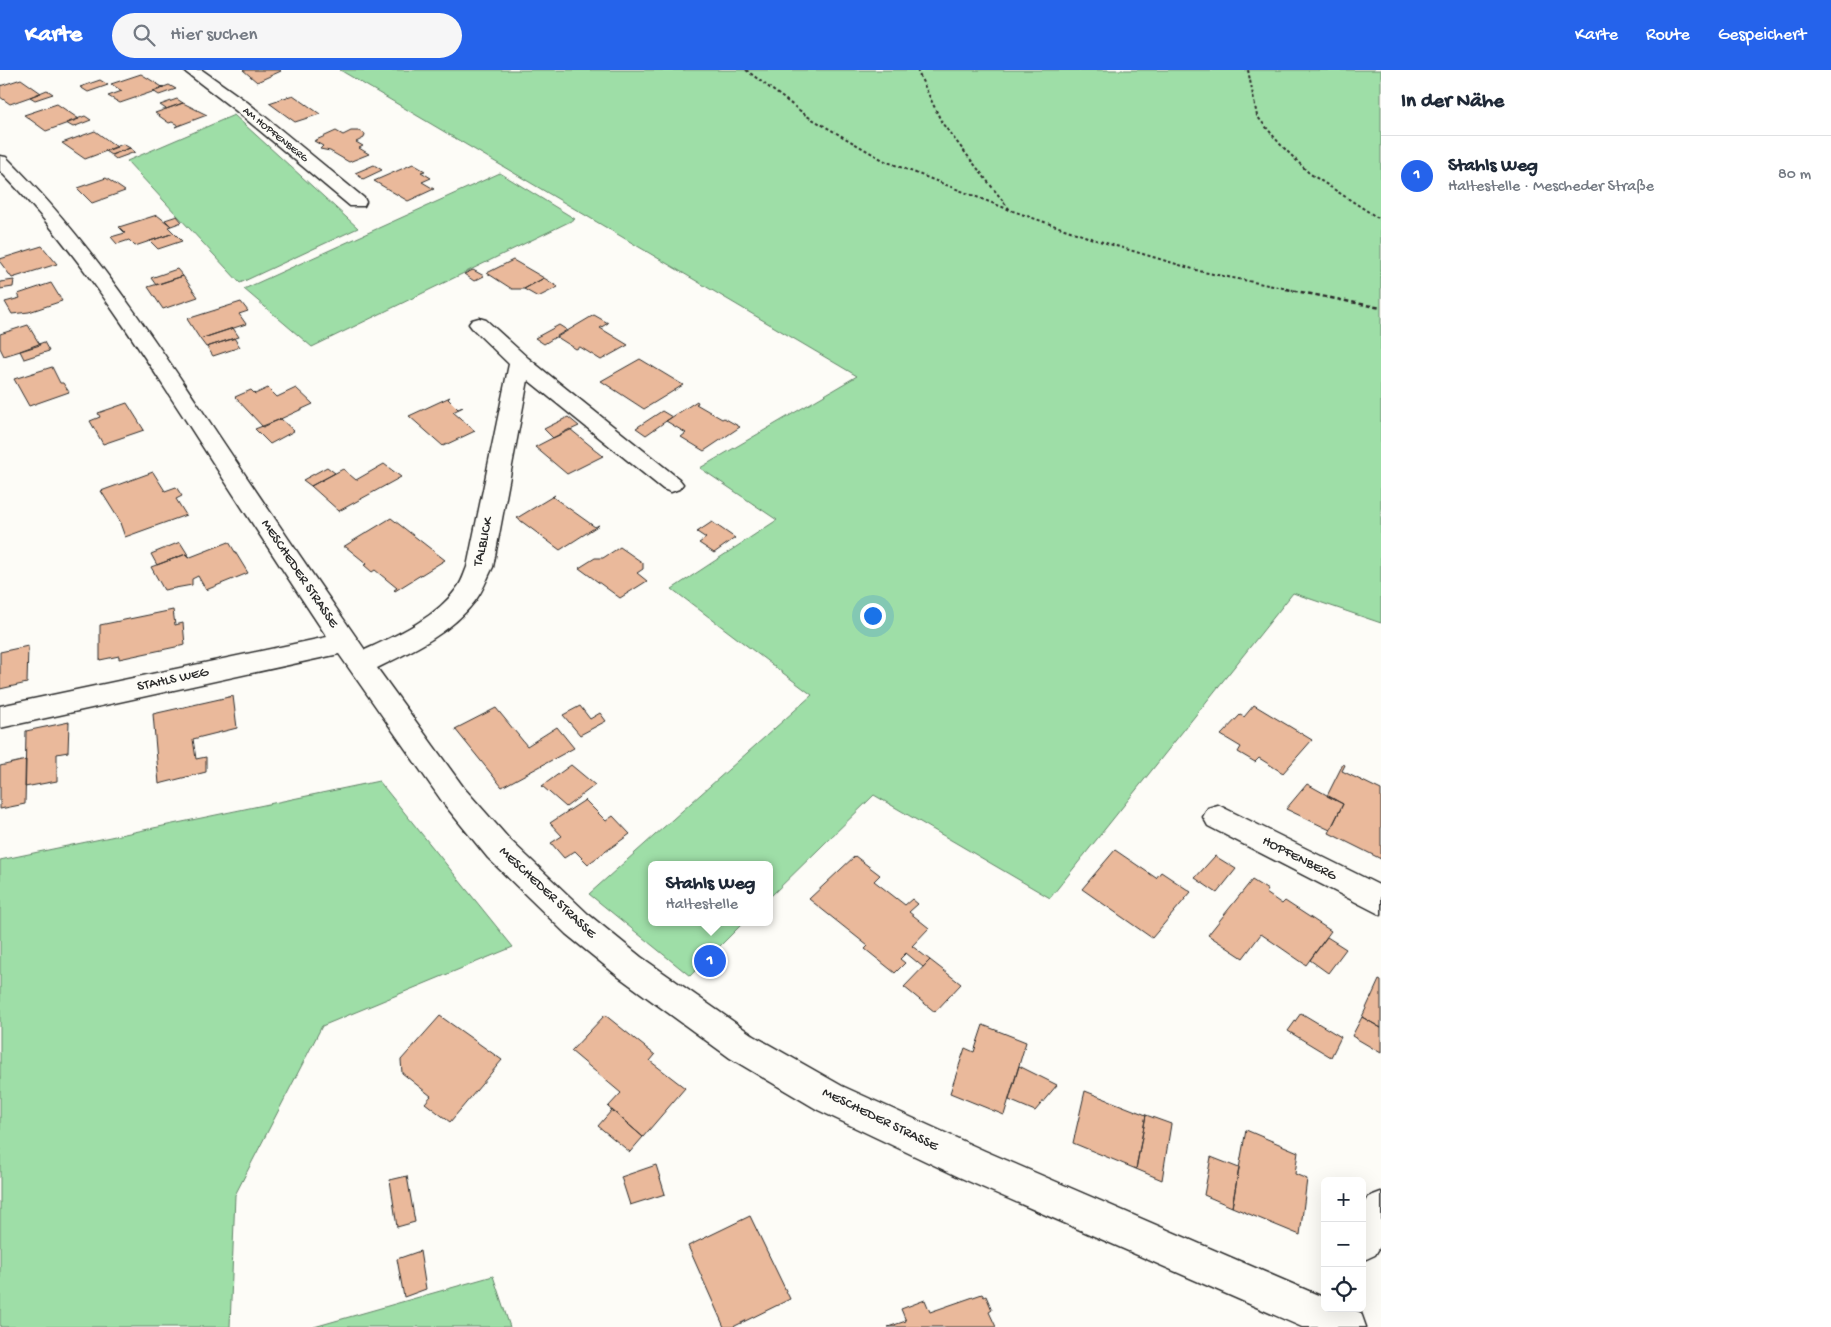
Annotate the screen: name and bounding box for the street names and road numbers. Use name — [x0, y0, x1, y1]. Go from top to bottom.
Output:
street label: AM HOPFENBERG — [240, 105, 311, 166]
street label: TALBLICK — [470, 515, 498, 569]
street label: MESCHEDER STRASSE — [256, 517, 342, 632]
street label: STAHLS WEG — [136, 664, 211, 696]
street label: HOPFENBERG — [1259, 833, 1340, 886]
street label: MESCHEDER STRASSE — [495, 844, 600, 943]
street label: MESCHEDER STRASSE — [819, 1085, 942, 1156]

